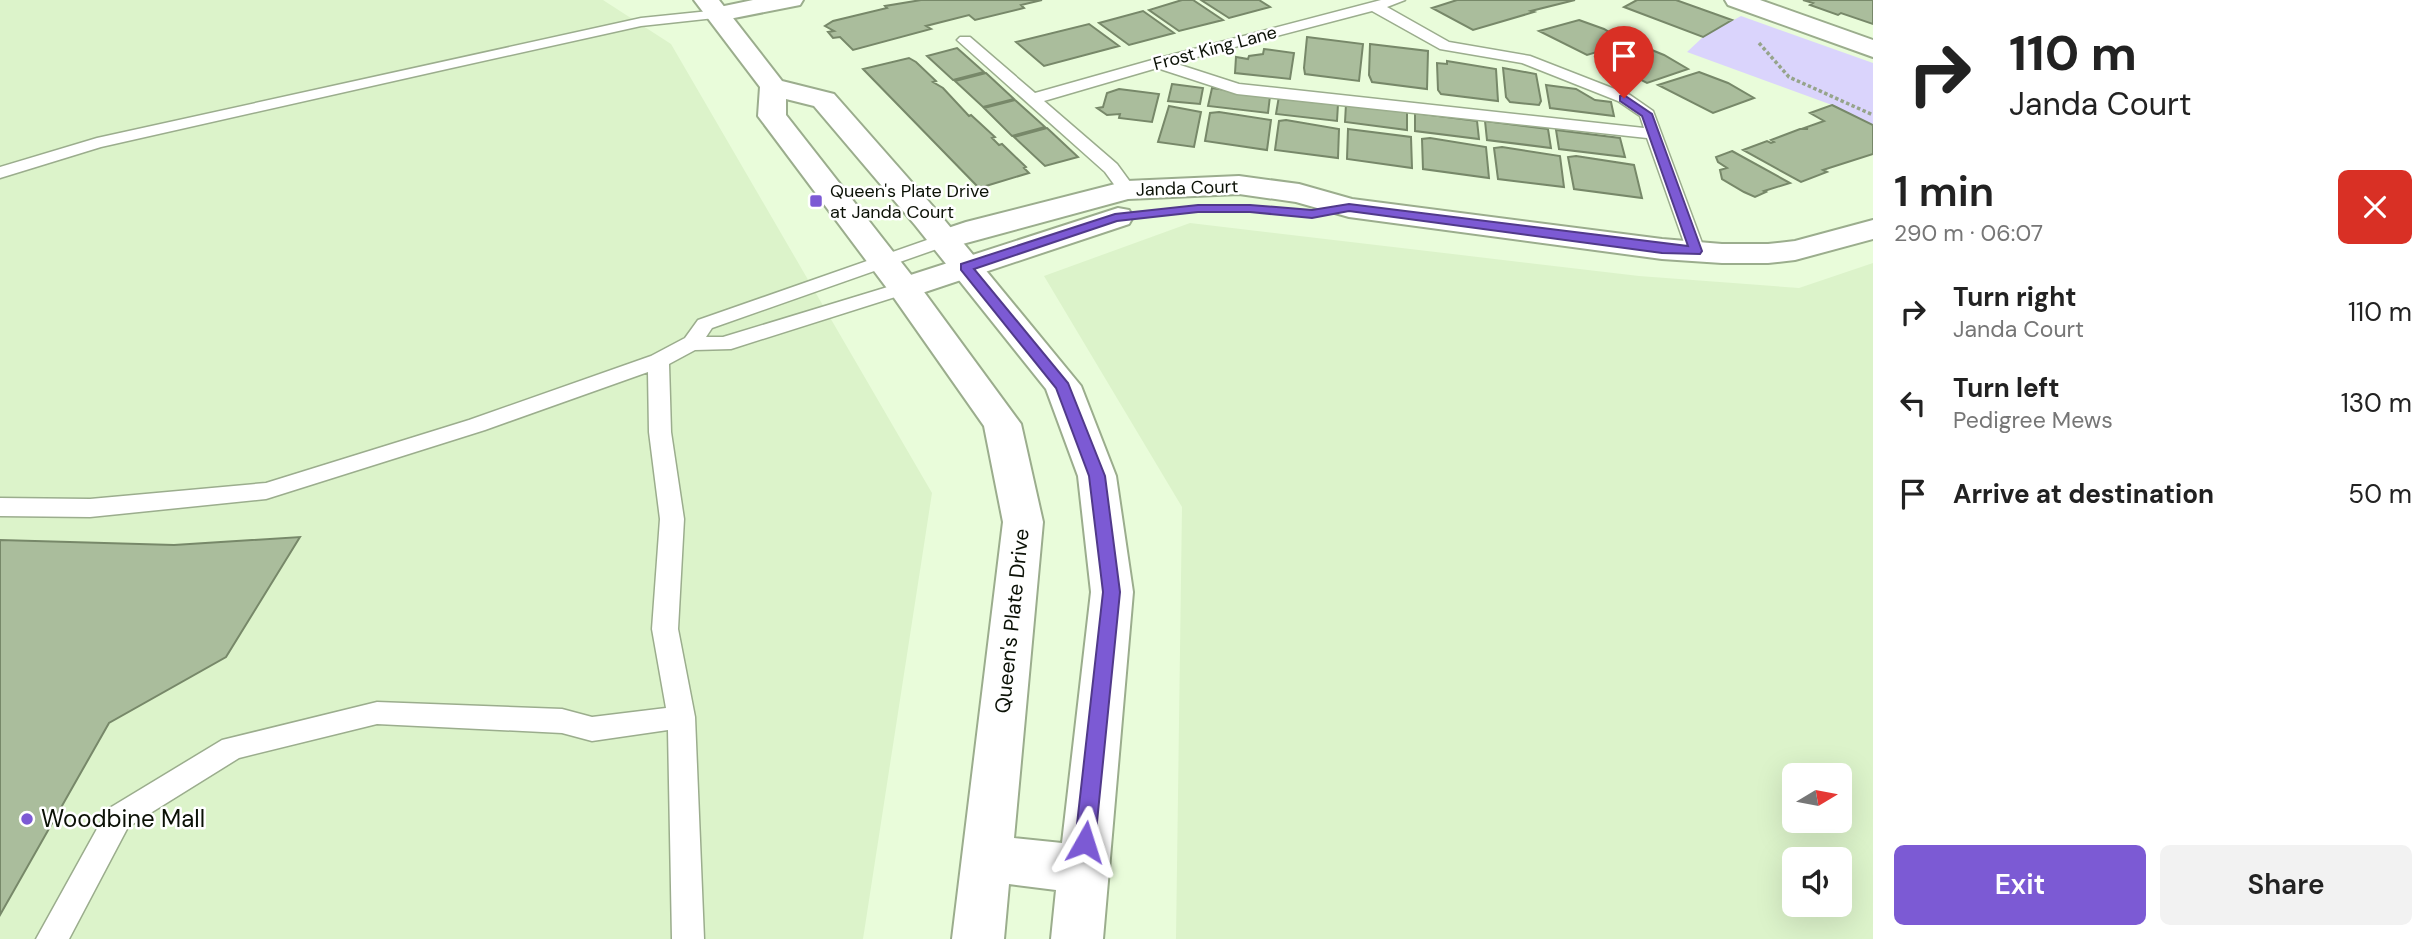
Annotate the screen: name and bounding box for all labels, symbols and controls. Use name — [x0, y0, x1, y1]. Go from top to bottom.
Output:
street label: Frost King Lane — [1151, 20, 1279, 76]
text: 110 m — [2009, 21, 2137, 85]
pin — [1594, 26, 1654, 98]
icon: right — [1894, 28, 1985, 119]
icon: arrive — [1605, 37, 1643, 75]
text: Janda Court — [2009, 83, 2191, 125]
text: 1 min — [1894, 164, 1994, 219]
button: close — [2338, 170, 2412, 244]
street label: Janda Court — [1135, 174, 1239, 202]
place label: Queen's Plate Drive at Janda Court — [830, 179, 989, 224]
marker: Queen's Plate Drive at Janda Court — [808, 193, 824, 209]
text: 290 m · 06:07 — [1894, 218, 2043, 248]
text: Turn right — [1953, 280, 2077, 314]
icon: right — [1894, 293, 1932, 331]
text: 110 m — [2348, 295, 2412, 329]
text: Janda Court — [1953, 314, 2084, 344]
text: Turn left — [1953, 371, 2060, 405]
icon: left — [1894, 384, 1932, 422]
text: 130 m — [2341, 386, 2412, 420]
text: Pedigree Mews — [1953, 405, 2113, 435]
icon: arrive — [1894, 475, 1932, 513]
text: Arrive at destination — [1953, 477, 2214, 511]
text: 50 m — [2348, 477, 2412, 511]
street label: Queen's Plate Drive — [988, 527, 1036, 715]
north arrow — [1782, 763, 1852, 833]
map controls — [1782, 763, 1852, 917]
place label: Woodbine Mall — [41, 803, 205, 834]
position arrow — [1048, 805, 1122, 879]
marker: Woodbine Mall — [19, 811, 35, 827]
button: Exit — [1894, 845, 2146, 925]
button: Share — [2160, 845, 2412, 925]
button: sound — [1782, 847, 1852, 917]

